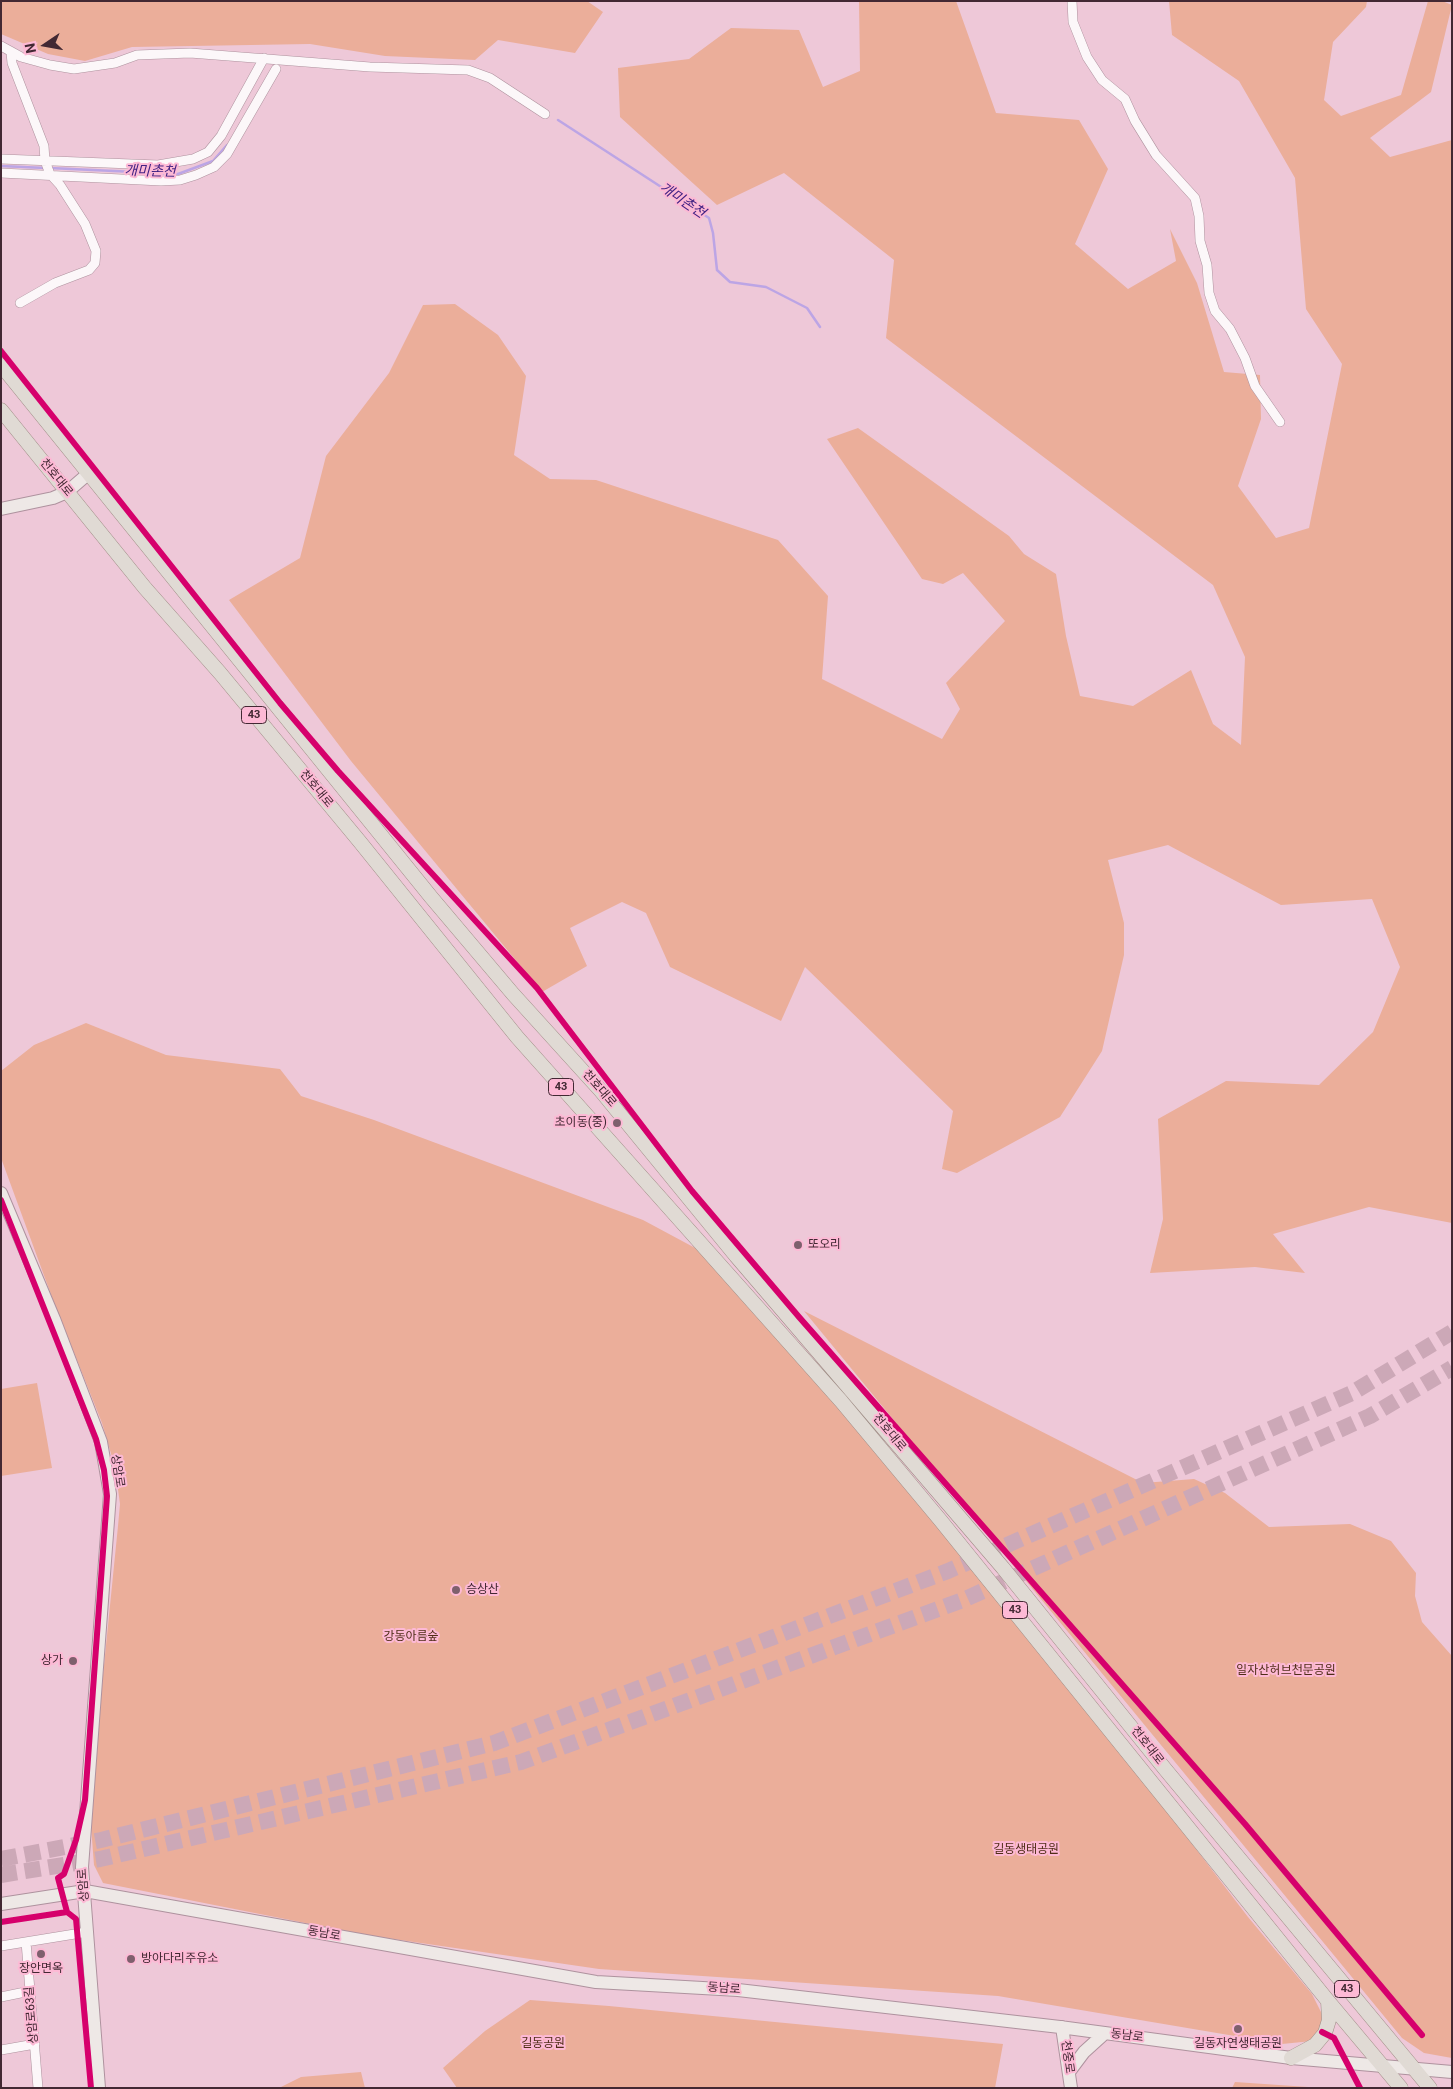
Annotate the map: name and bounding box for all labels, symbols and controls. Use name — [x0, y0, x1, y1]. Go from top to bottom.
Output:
north arrow — [20, 20, 70, 70]
text: N — [21, 42, 39, 55]
water label: 개미촌천 — [124, 163, 176, 181]
water label: 개미촌천 — [656, 180, 708, 222]
street label: 천호대로 — [37, 456, 75, 500]
road number: 43 — [242, 706, 266, 724]
street label: 천호대로 — [296, 767, 336, 811]
street label: 천호대로 — [579, 1068, 619, 1110]
road number: 43 — [548, 1078, 574, 1096]
place label: 초이동(중) — [555, 1116, 607, 1130]
marker: 초이동(중) — [611, 1117, 623, 1129]
place label: 또오리 — [808, 1238, 841, 1252]
marker: 또오리 — [792, 1239, 804, 1251]
street label: 천호대로 — [869, 1411, 909, 1455]
street label: 상암로 — [107, 1454, 127, 1488]
place label: 승상산 — [466, 1583, 499, 1597]
marker: 승상산 — [450, 1584, 462, 1596]
road number: 43 — [1002, 1602, 1028, 1618]
park label: 강동아름숲 — [383, 1630, 439, 1644]
place label: 상가 — [41, 1654, 63, 1668]
marker: 상가 — [67, 1655, 79, 1667]
park label: 일자산허브천문공원 — [1236, 1664, 1336, 1678]
street label: 천호대로 — [1128, 1724, 1166, 1768]
park label: 길동생태공원 — [993, 1843, 1059, 1857]
street label: 상암로 — [76, 1868, 92, 1902]
street label: 동남로 — [306, 1924, 342, 1944]
marker: 장안면옥 — [35, 1948, 47, 1960]
place label: 방아다리주유소 — [141, 1952, 218, 1966]
marker: 방아다리주유소 — [125, 1953, 137, 1965]
place label: 장안면옥 — [19, 1962, 63, 1976]
road number: 43 — [1334, 1980, 1360, 1998]
street label: 동남로 — [707, 1981, 741, 1997]
street label: 상암로63길 — [22, 1986, 42, 2044]
marker: 길동자연생태공원 — [1232, 2023, 1244, 2035]
street label: 동남로 — [1110, 2027, 1144, 2045]
park label: 길동공원 — [521, 2037, 565, 2051]
place label: 길동자연생태공원 — [1194, 2037, 1282, 2051]
street label: 천중로 — [1058, 2040, 1076, 2074]

